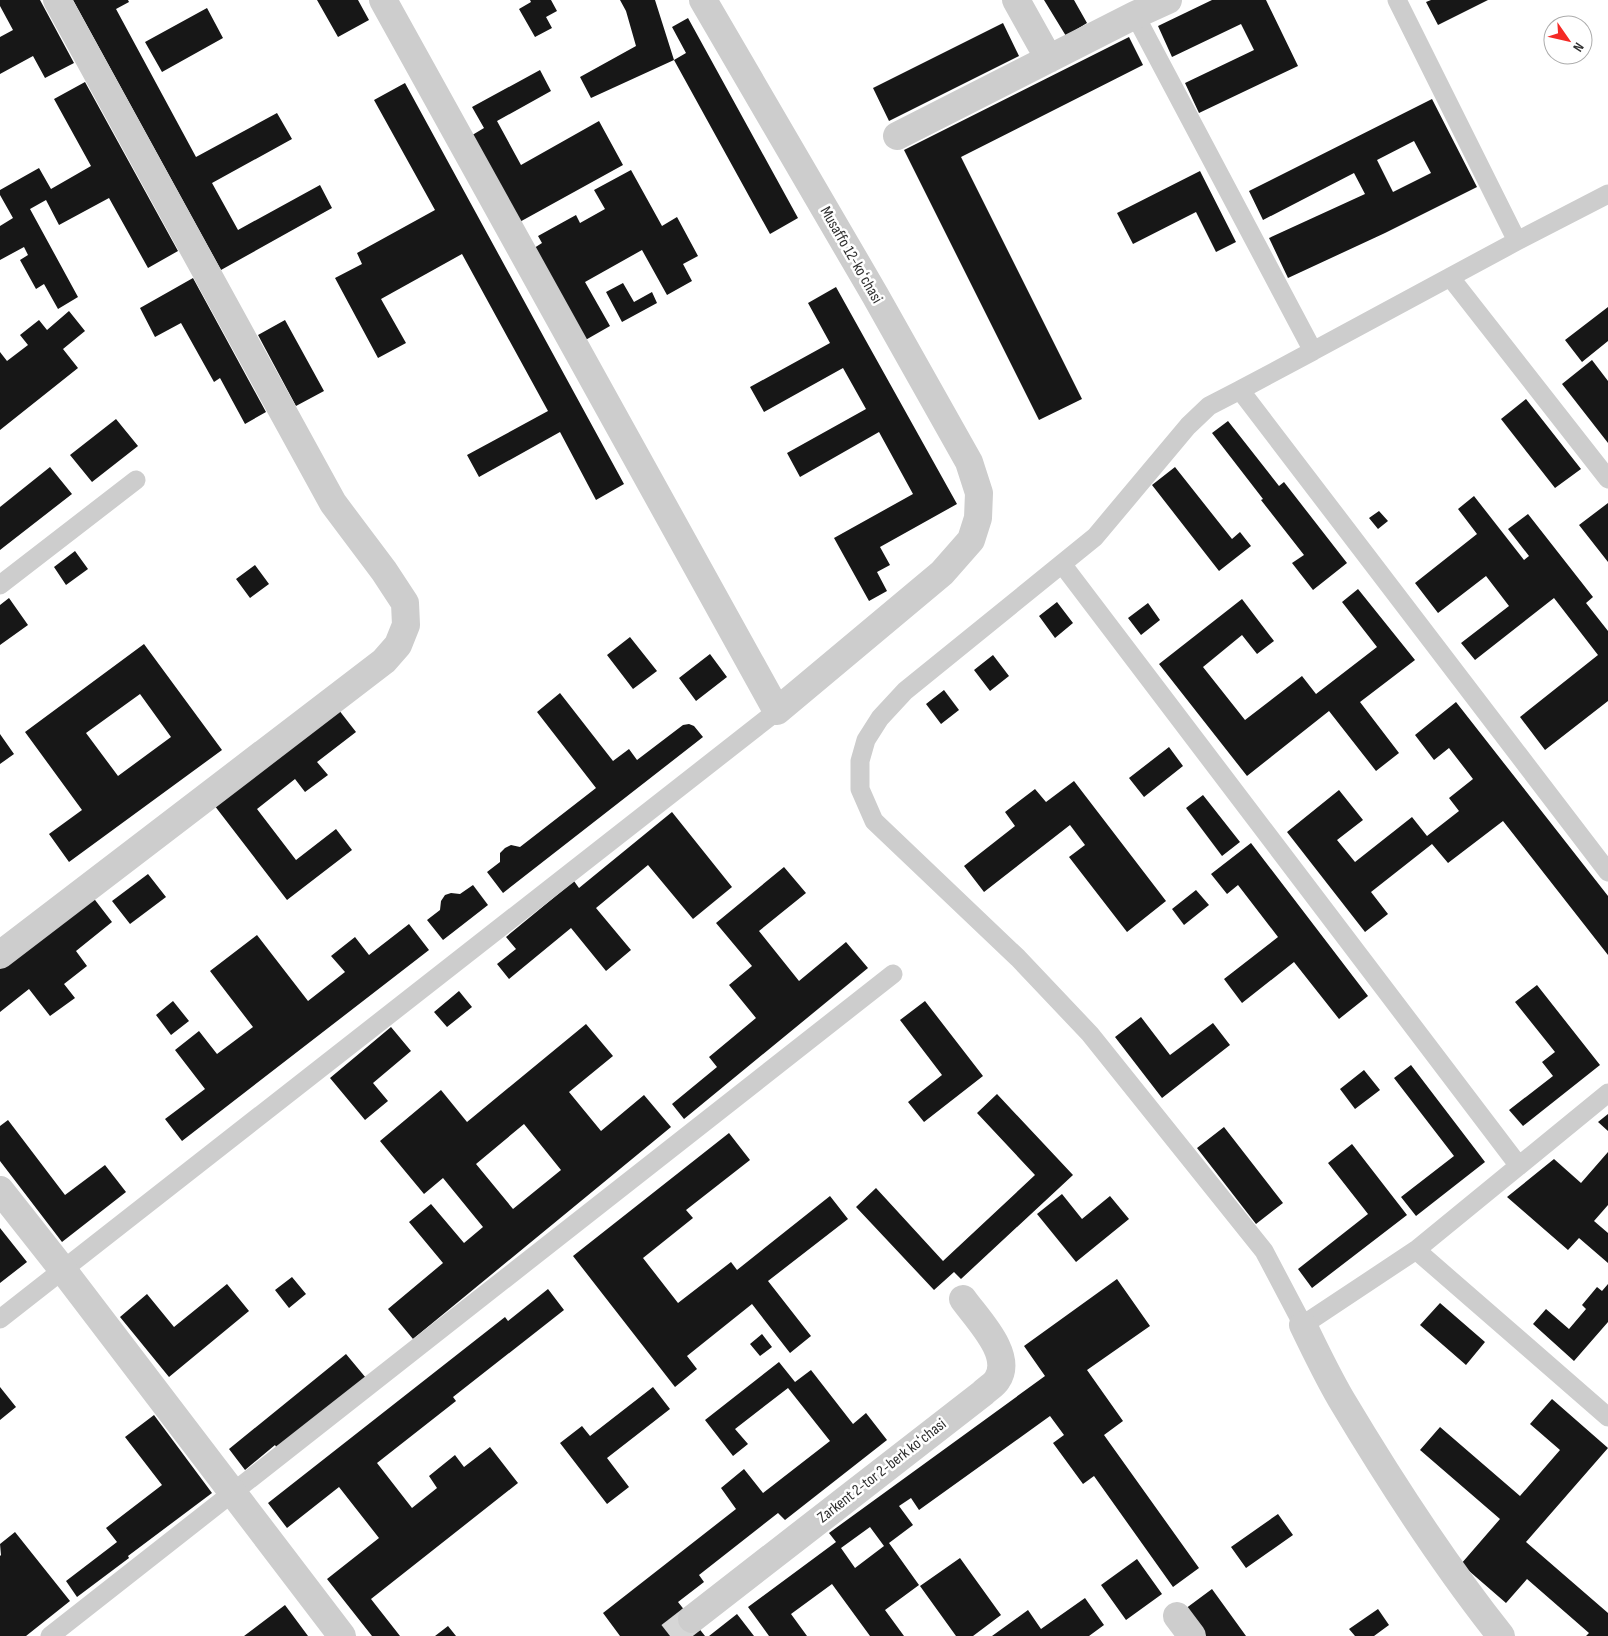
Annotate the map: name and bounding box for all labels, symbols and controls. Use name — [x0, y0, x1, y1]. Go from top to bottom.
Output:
north arrow — [1543, 15, 1593, 65]
text: N — [1569, 39, 1588, 55]
street label: Musaffo 12-koʻchasi — [816, 203, 886, 307]
street label: Zarkent 2-tor 2-berk koʻchasi — [814, 1415, 950, 1527]

